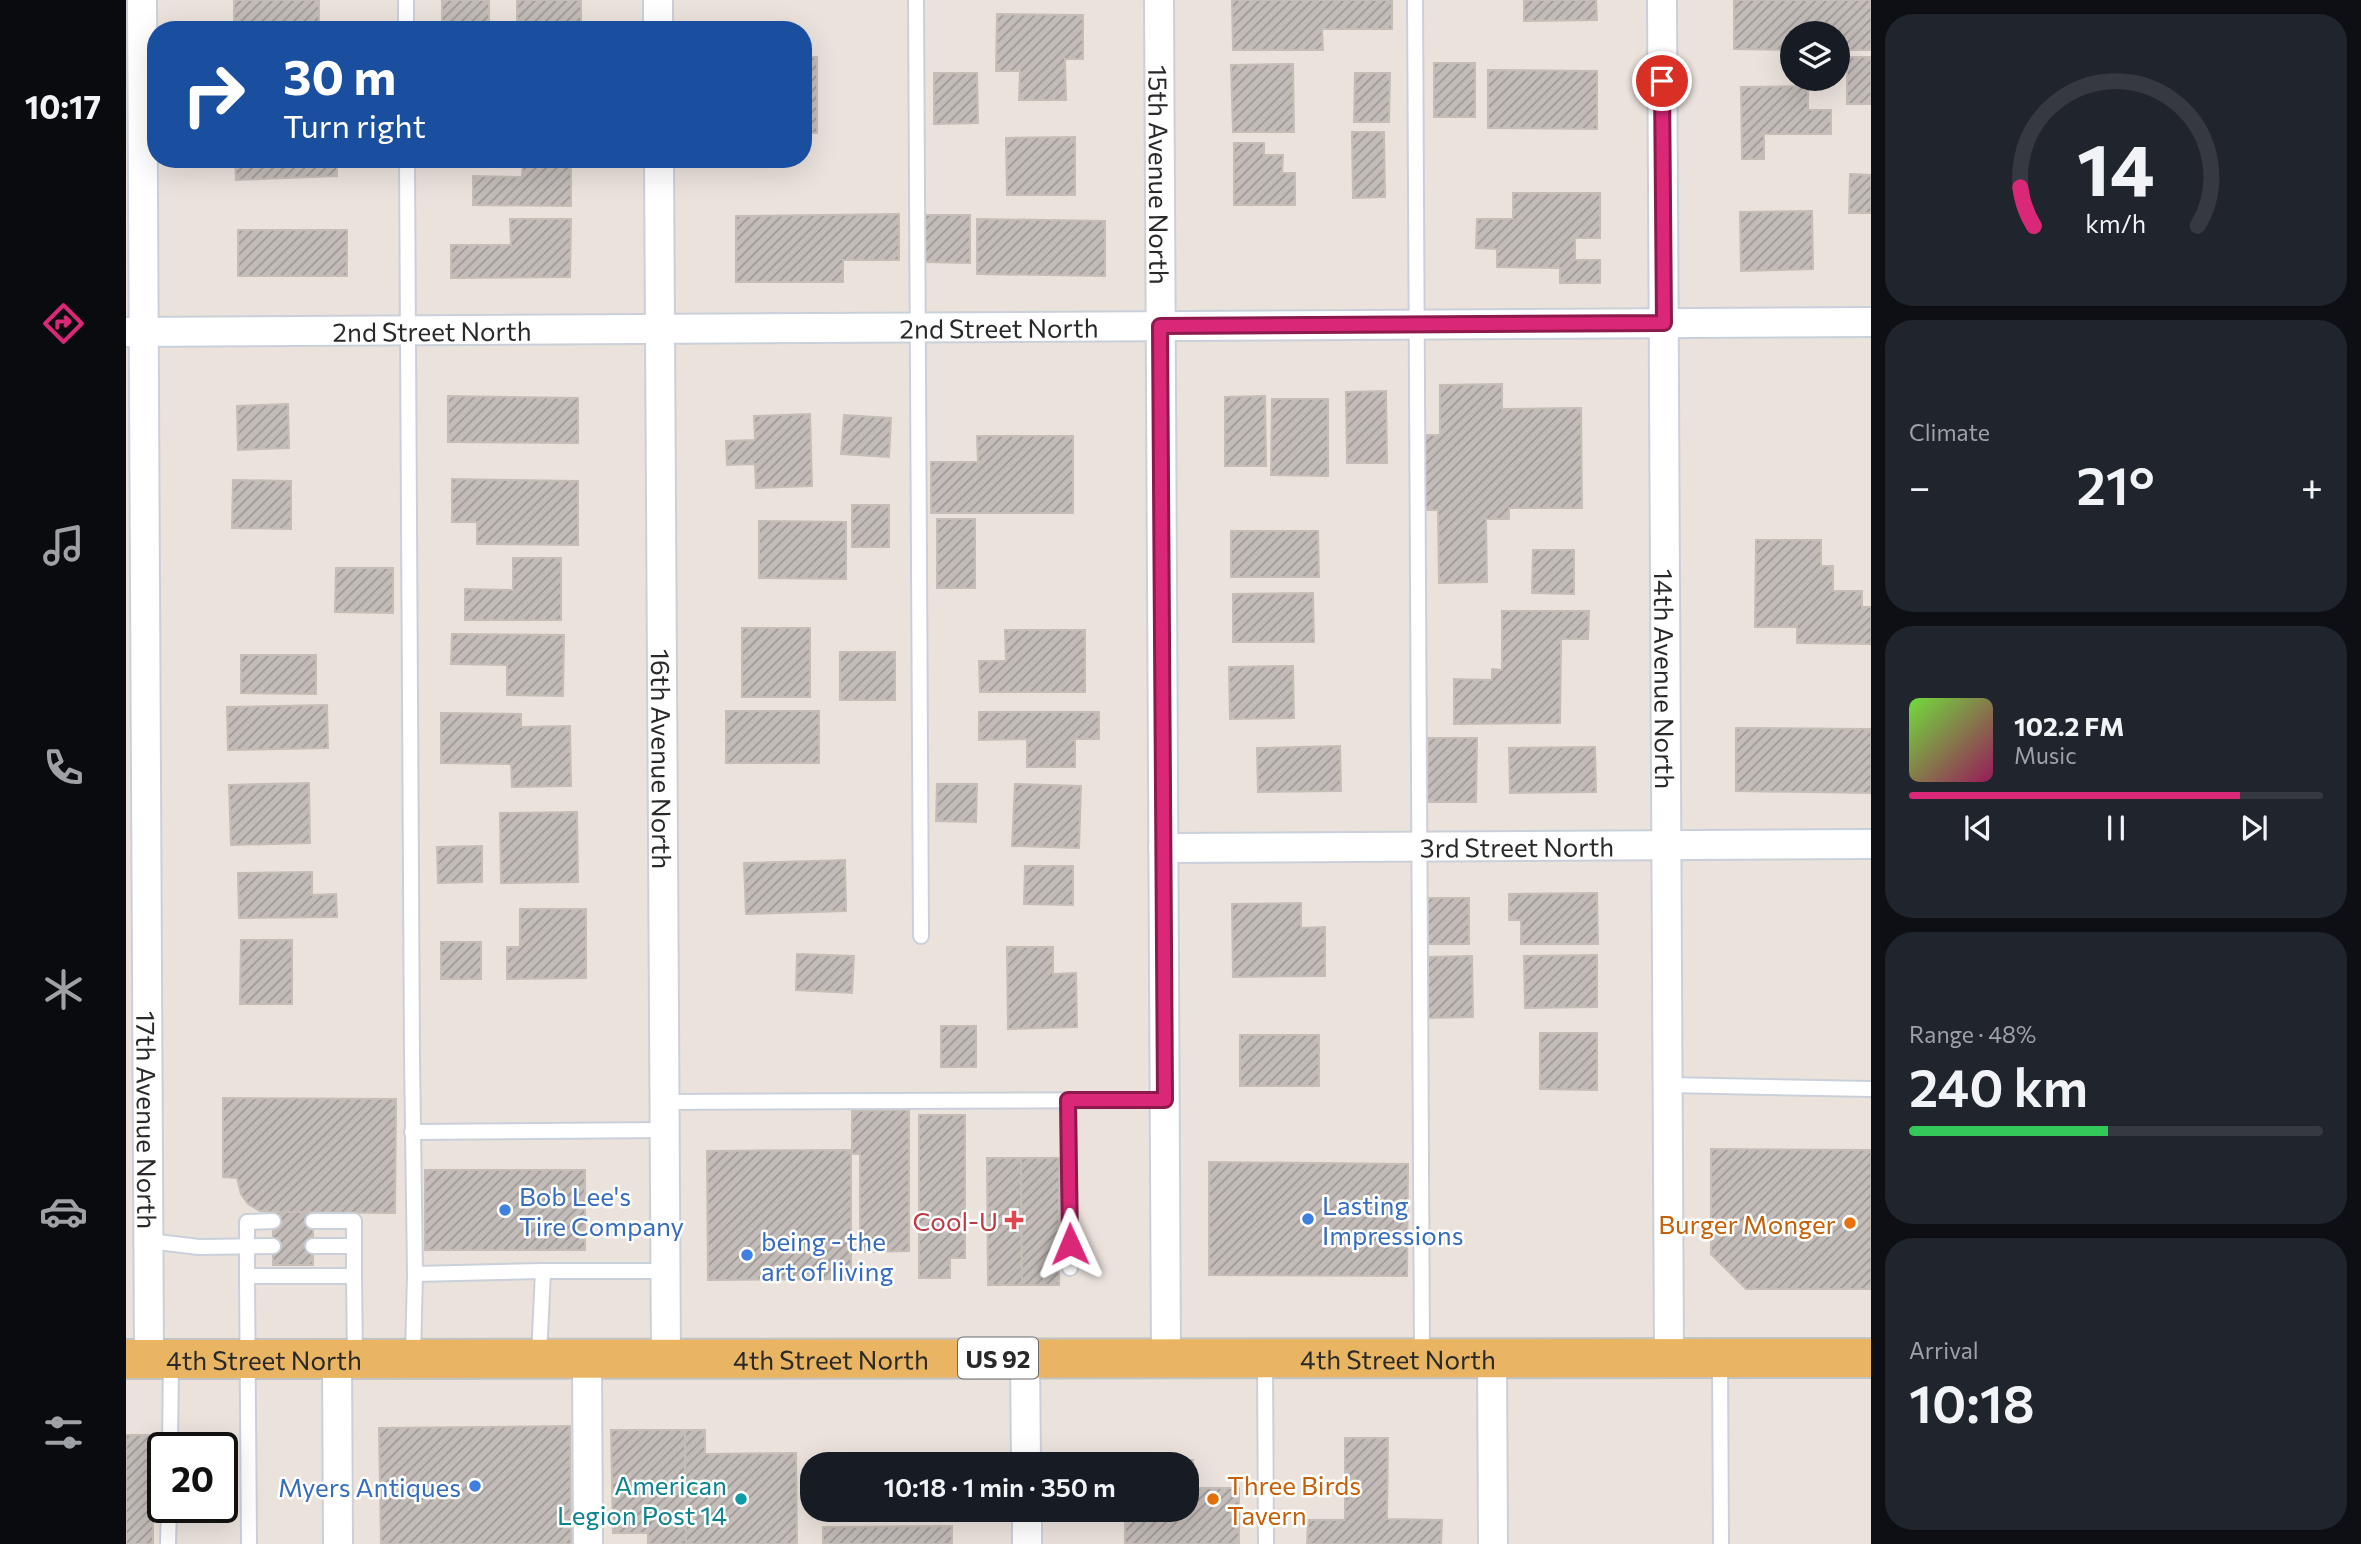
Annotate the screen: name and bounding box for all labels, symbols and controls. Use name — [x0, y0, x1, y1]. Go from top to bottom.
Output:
map controls — [1780, 21, 1850, 91]
button: layers — [1780, 21, 1850, 91]
text: 30 m — [283, 45, 396, 105]
icon: right — [168, 49, 259, 140]
pin — [1632, 51, 1692, 111]
icon: arrive — [1643, 62, 1681, 100]
street label: 15th Avenue North — [1144, 65, 1176, 285]
text: 10:17 — [25, 86, 101, 126]
text: Turn right — [283, 105, 426, 145]
text: 14 — [2077, 122, 2155, 211]
text: km/h — [2086, 208, 2146, 238]
icon: directions — [39, 299, 88, 348]
street label: 2nd Street North — [899, 311, 1099, 343]
street label: 2nd Street North — [332, 314, 532, 346]
text: Climate — [1909, 418, 1990, 446]
text: 21° — [2076, 452, 2155, 516]
text: − — [1909, 462, 1931, 509]
text: + — [2301, 462, 2323, 509]
icon: music — [39, 521, 88, 570]
street label: 14th Avenue North — [1649, 569, 1682, 789]
street label: 16th Avenue North — [646, 649, 679, 869]
text: 102.2 FM — [2014, 710, 2124, 741]
text: Music — [2014, 741, 2077, 769]
icon: phone — [39, 743, 88, 792]
icon: previous — [1959, 809, 1997, 847]
icon: pause — [2097, 809, 2135, 847]
icon: next — [2235, 809, 2273, 847]
street label: 3rd Street North — [1420, 830, 1614, 862]
icon: climate — [39, 965, 88, 1014]
street label: 17th Avenue North — [132, 1011, 164, 1229]
text: Range · 48% — [1909, 1020, 2036, 1048]
text: 240 km — [1909, 1054, 2088, 1118]
place label: Bob Lee's Tire Company — [519, 1180, 684, 1241]
icon: car — [39, 1187, 88, 1236]
place label: Lasting Impressions — [1322, 1189, 1464, 1250]
marker: Bob Lee's Tire Company — [497, 1202, 513, 1218]
place label: Cool-U — [913, 1205, 998, 1236]
position arrow — [1033, 1207, 1107, 1281]
place label: Burger Monger — [1658, 1208, 1836, 1239]
marker: Cool-U — [1004, 1210, 1024, 1230]
marker: Lasting Impressions — [1300, 1211, 1316, 1227]
marker: Burger Monger — [1842, 1215, 1858, 1231]
place label: being - the art of living — [761, 1225, 894, 1286]
marker: being - the art of living — [739, 1247, 755, 1263]
text: Arrival — [1909, 1336, 1979, 1364]
road number: US 92 — [958, 1338, 1038, 1378]
street label: 4th Street North — [166, 1343, 362, 1374]
street label: 4th Street North — [733, 1343, 929, 1374]
street label: 4th Street North — [1300, 1343, 1496, 1374]
text: 10:18 — [1909, 1370, 2035, 1434]
icon: filters — [39, 1408, 88, 1457]
speed limit sign: 20 — [147, 1432, 238, 1523]
place label: American Legion Post 14 — [557, 1469, 727, 1530]
place label: Three Birds Tavern — [1227, 1469, 1361, 1530]
place label: Myers Antiques — [278, 1471, 461, 1502]
text: 10:18 · 1 min · 350 m — [883, 1471, 1116, 1502]
marker: Myers Antiques — [467, 1478, 483, 1494]
marker: American Legion Post 14 — [733, 1491, 749, 1507]
marker: Three Birds Tavern — [1205, 1491, 1221, 1507]

